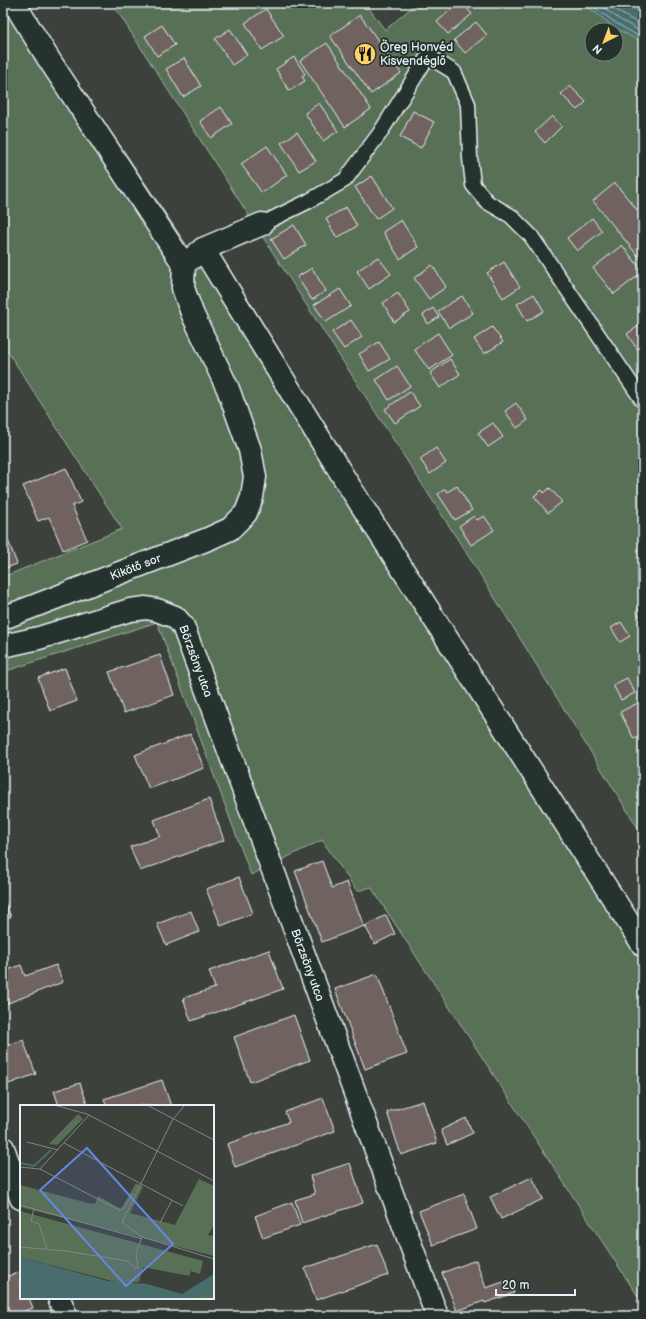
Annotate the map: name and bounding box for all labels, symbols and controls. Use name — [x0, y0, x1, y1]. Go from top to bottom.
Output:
north arrow — [584, 22, 624, 62]
place label: Öreg Honvéd Kisvendéglő — [380, 39, 453, 69]
restaurant icon: Öreg Honvéd Kisvendéglő — [352, 41, 378, 67]
text: N — [590, 41, 605, 57]
street label: Kikötő sor — [108, 550, 164, 584]
street label: Börzsöny utca — [176, 623, 216, 699]
street label: Börzsöny utca — [288, 927, 328, 1003]
inset map — [20, 1105, 214, 1299]
scale bar — [496, 1271, 575, 1297]
text: 20 m — [502, 1278, 529, 1293]

